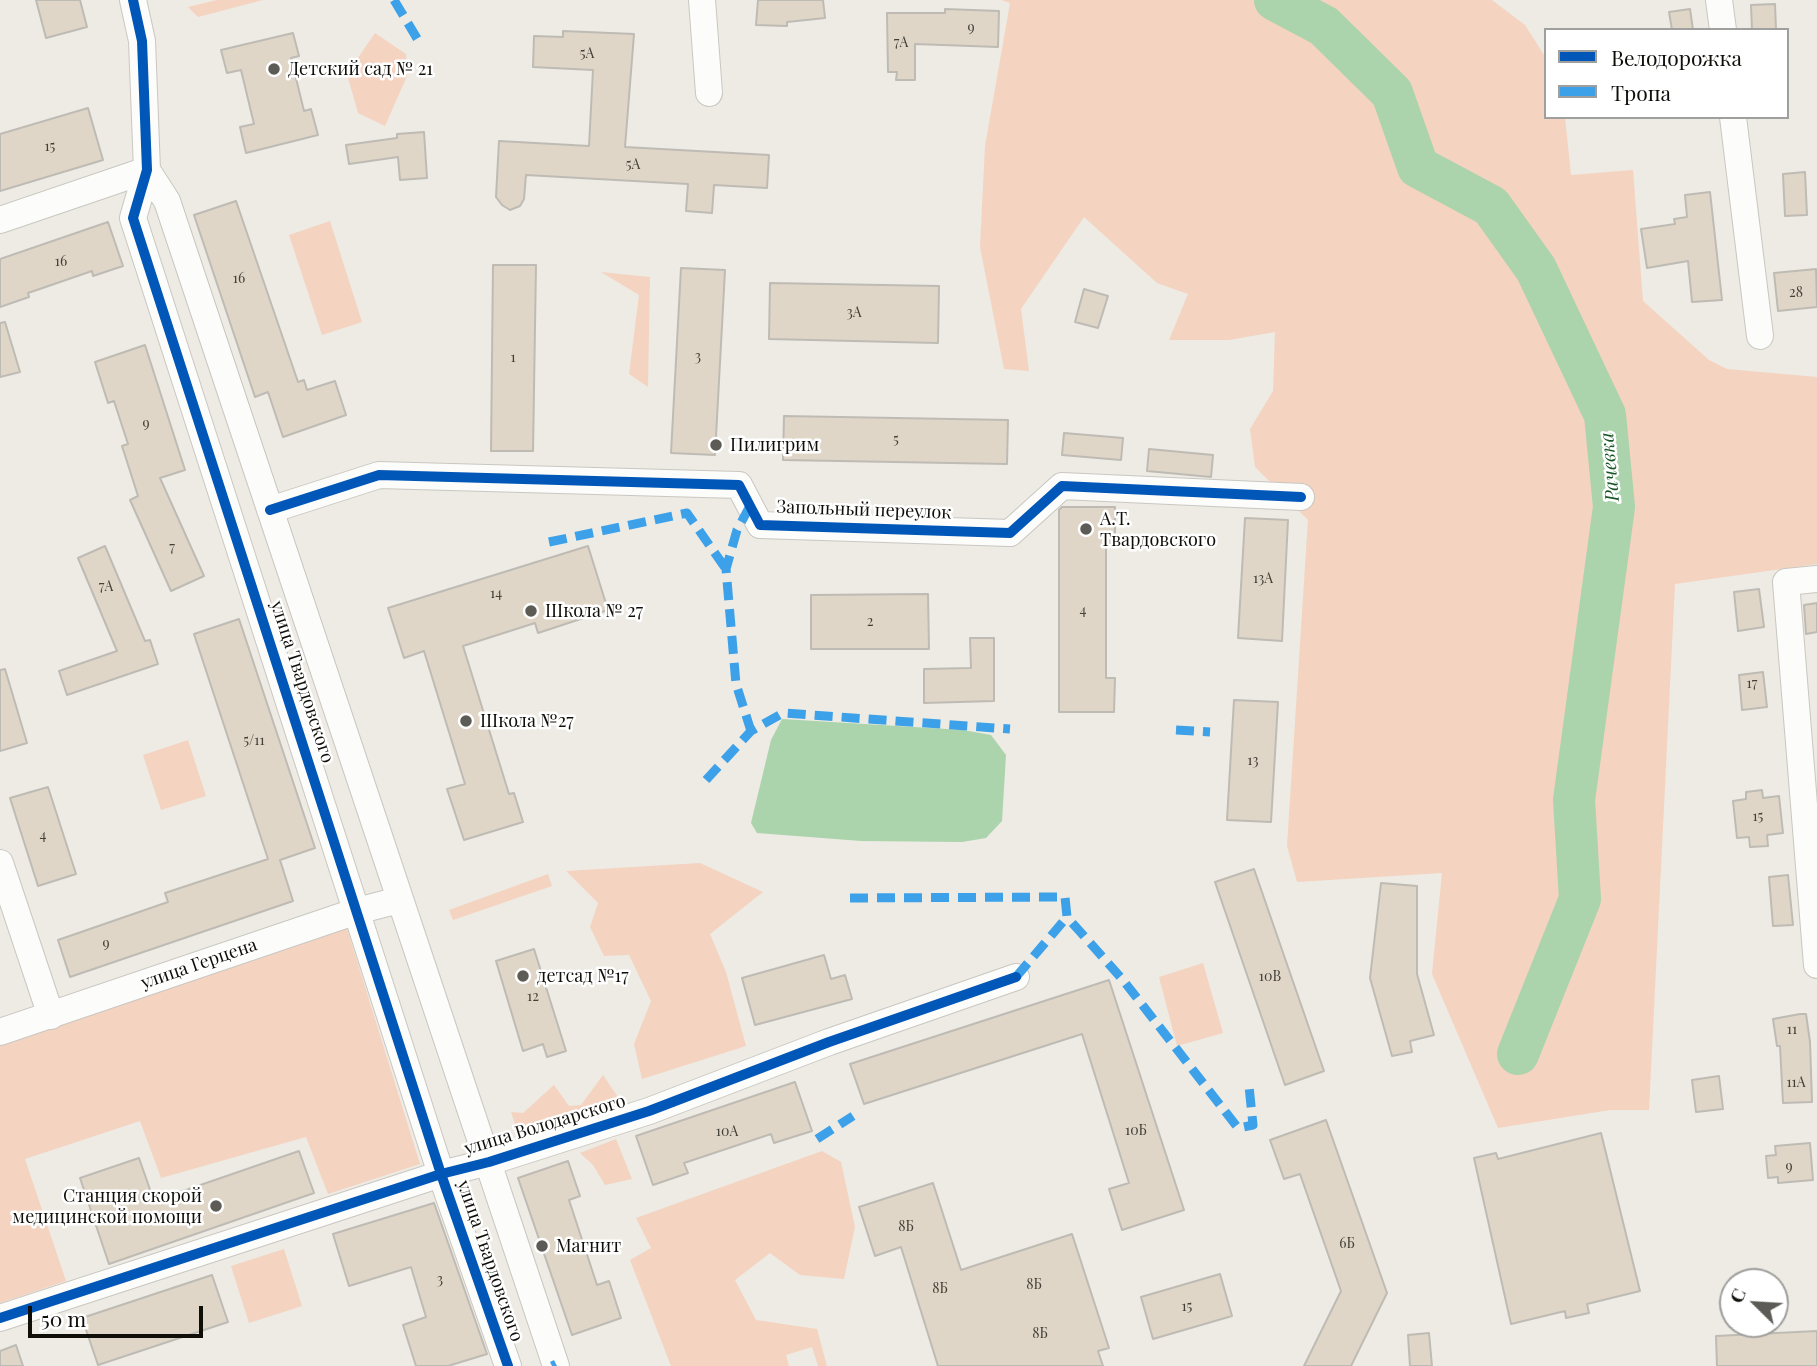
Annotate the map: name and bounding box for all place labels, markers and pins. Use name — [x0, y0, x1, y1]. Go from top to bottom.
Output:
place label: Детский сад № 21 — [288, 58, 433, 80]
marker: Детский сад № 21 — [266, 61, 282, 77]
place label: Пилигрим — [730, 434, 819, 456]
marker: Пилигрим — [708, 437, 724, 453]
place label: А.Т. Твардовского — [1100, 508, 1216, 550]
marker: А.Т. Твардовского — [1078, 521, 1094, 537]
place label: Школа № 27 — [545, 600, 643, 622]
marker: Школа № 27 — [523, 603, 539, 619]
place label: Школа №27 — [480, 710, 574, 732]
marker: Школа №27 — [458, 713, 474, 729]
place label: детсад №17 — [537, 965, 628, 987]
marker: детсад №17 — [515, 968, 531, 984]
place label: Станция скорой медицинской помощи — [12, 1185, 202, 1228]
marker: Станция скорой медицинской помощи — [208, 1198, 224, 1214]
place label: Магнит — [556, 1235, 621, 1257]
marker: Магнит — [534, 1238, 550, 1254]

